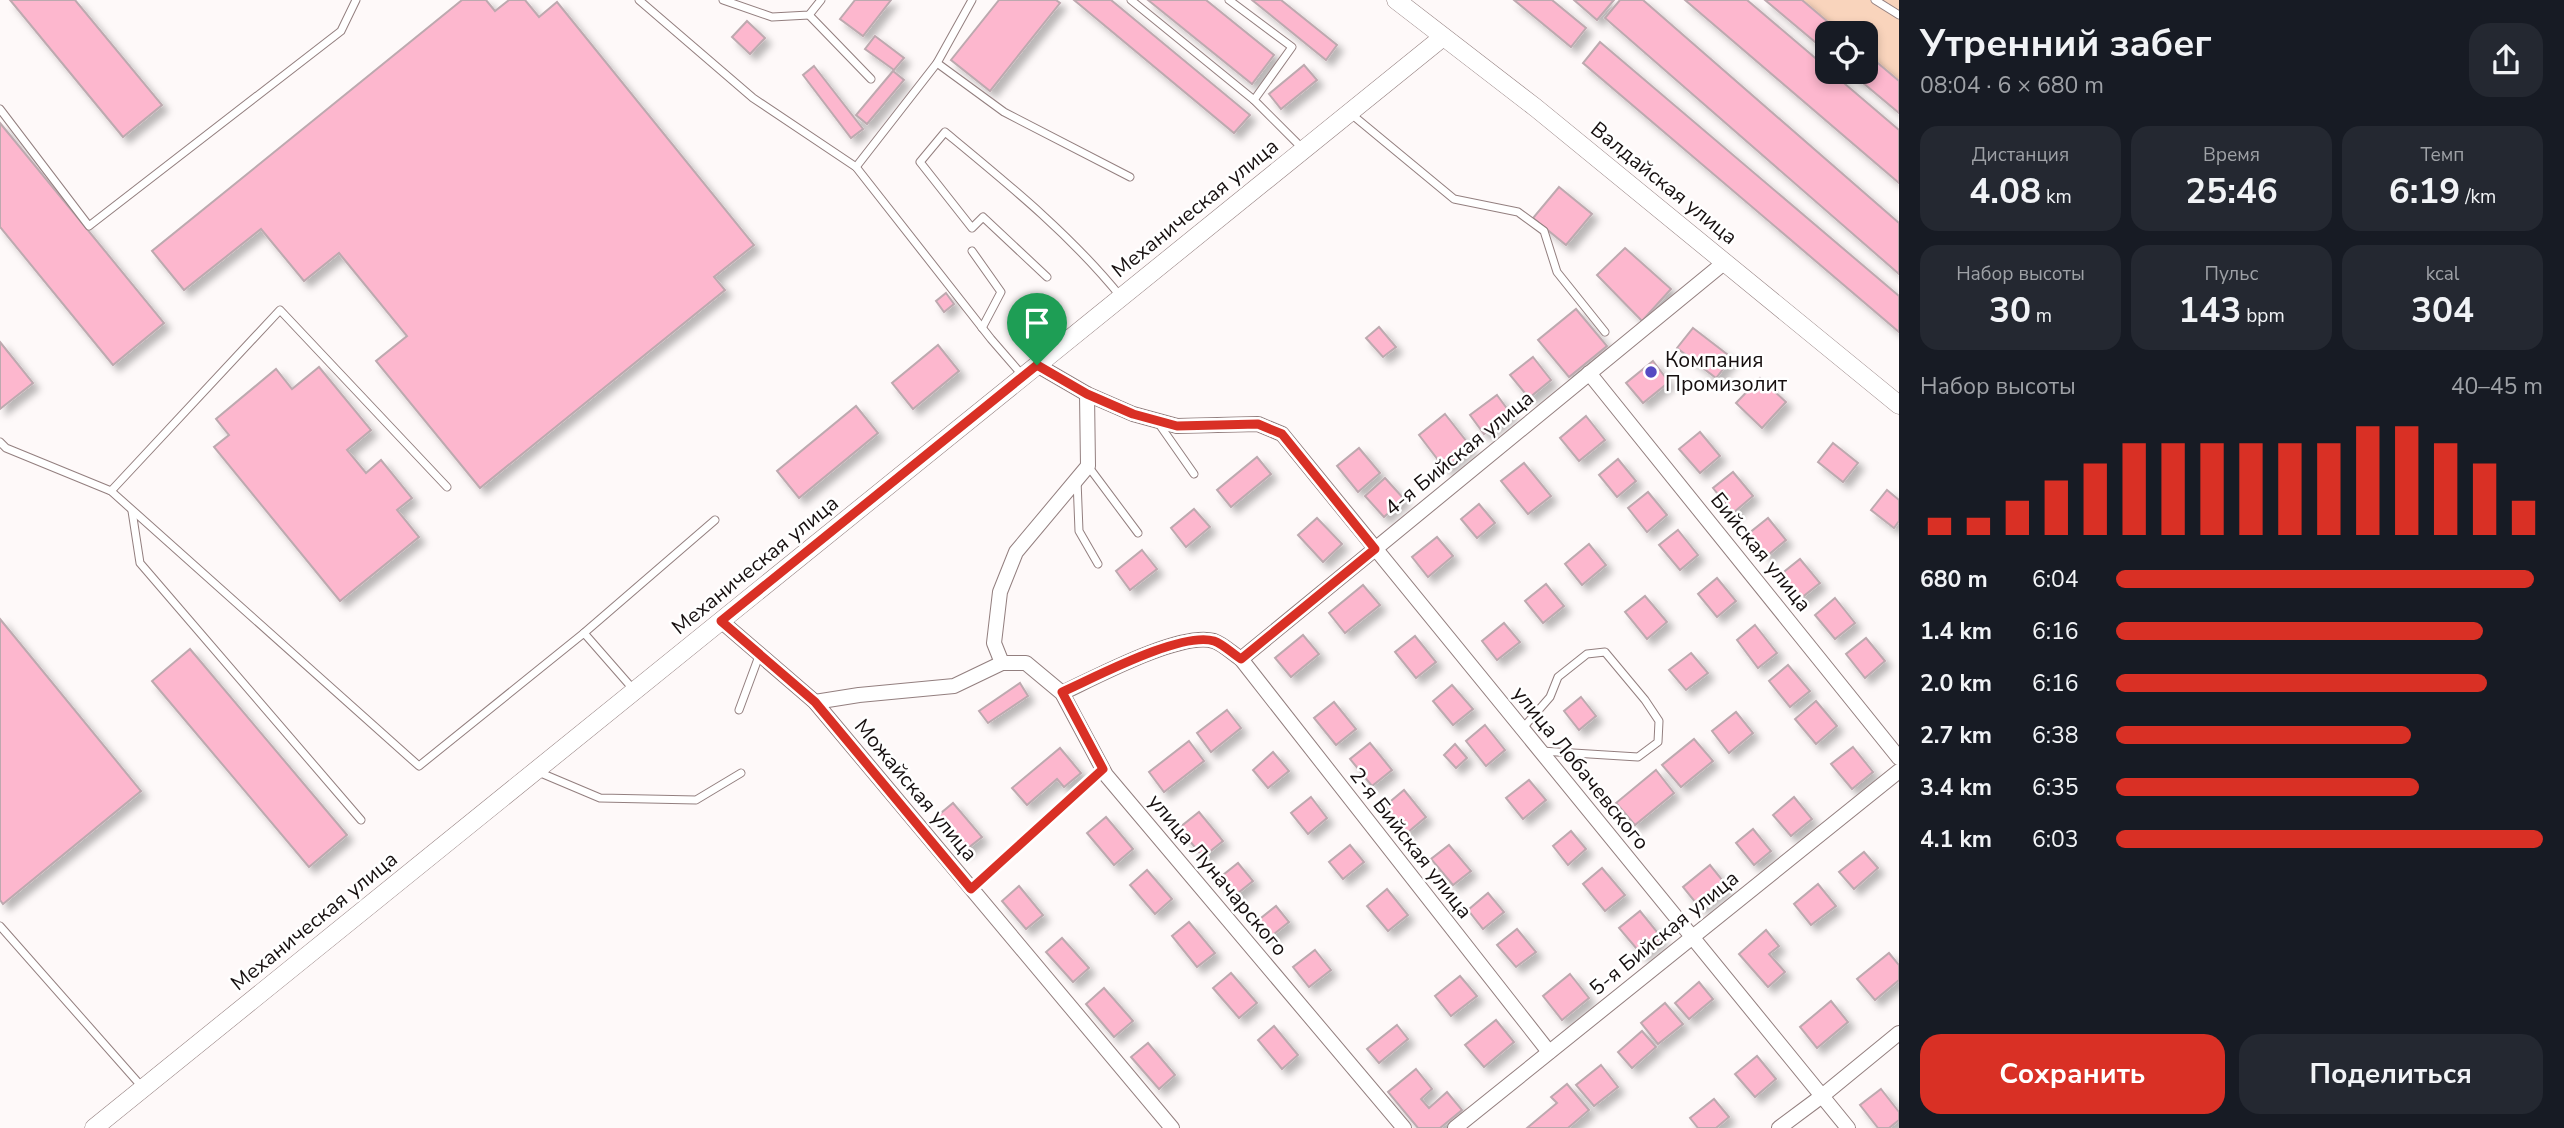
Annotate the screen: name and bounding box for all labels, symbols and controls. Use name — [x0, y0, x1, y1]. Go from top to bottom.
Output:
text: Утренний забег — [1920, 18, 2212, 69]
map controls — [1815, 21, 1878, 84]
button: locate — [1815, 21, 1878, 84]
button: share — [2469, 23, 2543, 97]
text: 08:04 · 6 × 680 m — [1920, 70, 2104, 101]
street label: Валдайская улица — [1585, 115, 1743, 251]
street label: Механическая улица — [1106, 132, 1284, 284]
text: Дистанция — [1972, 142, 2069, 168]
text: Время — [2203, 142, 2260, 168]
text: Темп — [2421, 142, 2464, 168]
text: 4.08 — [1969, 168, 2041, 215]
text: 25:46 — [2185, 168, 2278, 215]
text: 6:19 — [2389, 168, 2460, 215]
text: km — [2041, 184, 2072, 210]
text: /km — [2460, 184, 2496, 210]
text: Набор высоты — [1956, 261, 2085, 287]
text: Пульс — [2205, 261, 2258, 287]
text: kcal — [2426, 261, 2459, 287]
text: 30 — [1989, 287, 2031, 334]
text: 143 — [2178, 287, 2241, 334]
text: 304 — [2411, 287, 2474, 334]
pin — [1007, 293, 1067, 365]
text: m — [2031, 303, 2052, 329]
text: bpm — [2241, 303, 2285, 329]
icon: arrive — [1018, 304, 1056, 342]
place label: Компания Промизолит — [1665, 346, 1788, 398]
marker: Компания Промизолит — [1643, 364, 1659, 380]
text: Набор высоты — [1920, 371, 2076, 402]
text: 40–45 m — [2451, 371, 2543, 402]
street label: 4-я Бийская улица — [1379, 384, 1539, 522]
street label: Бийская улица — [1704, 486, 1818, 618]
street label: Механическая улица — [666, 489, 844, 641]
text: 680 m — [1920, 564, 1988, 595]
text: 6:04 — [2032, 564, 2079, 595]
text: 1.4 km — [1920, 616, 1992, 647]
text: 6:16 — [2032, 616, 2079, 647]
text: 2.0 km — [1920, 668, 1992, 699]
text: 6:16 — [2032, 668, 2079, 699]
street label: улица Лобачевского — [1506, 680, 1656, 856]
street label: Можайская улица — [848, 713, 984, 867]
text: 2.7 km — [1920, 720, 1992, 751]
text: 6:38 — [2032, 720, 2079, 751]
street label: 2-я Бийская улица — [1343, 762, 1479, 924]
text: 3.4 km — [1920, 772, 1992, 803]
text: 6:35 — [2032, 772, 2079, 803]
street label: улица Луначарского — [1142, 788, 1294, 962]
text: 4.1 km — [1920, 824, 1992, 855]
text: 6:03 — [2032, 824, 2079, 855]
street label: Механическая улица — [225, 845, 403, 997]
street label: 5-я Бийская улица — [1584, 864, 1744, 1002]
button: Сохранить — [1920, 1034, 2225, 1114]
button: Поделиться — [2239, 1034, 2543, 1114]

